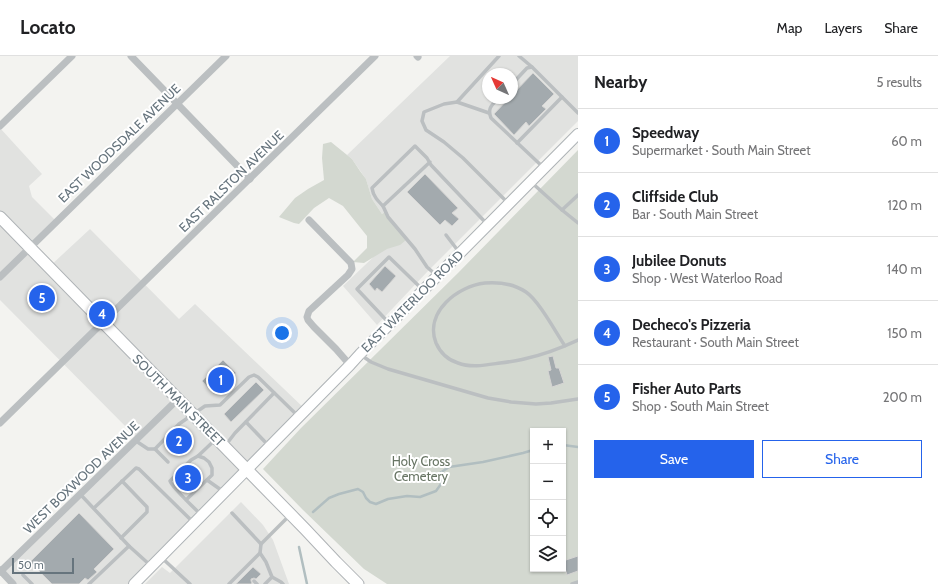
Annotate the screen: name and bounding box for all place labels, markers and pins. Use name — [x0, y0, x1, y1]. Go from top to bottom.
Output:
pin: 5 — [29, 283, 55, 313]
pin: 4 — [89, 299, 115, 329]
pin: 1 — [208, 365, 234, 395]
pin: 2 — [166, 426, 192, 456]
pin: 3 — [175, 463, 201, 493]

